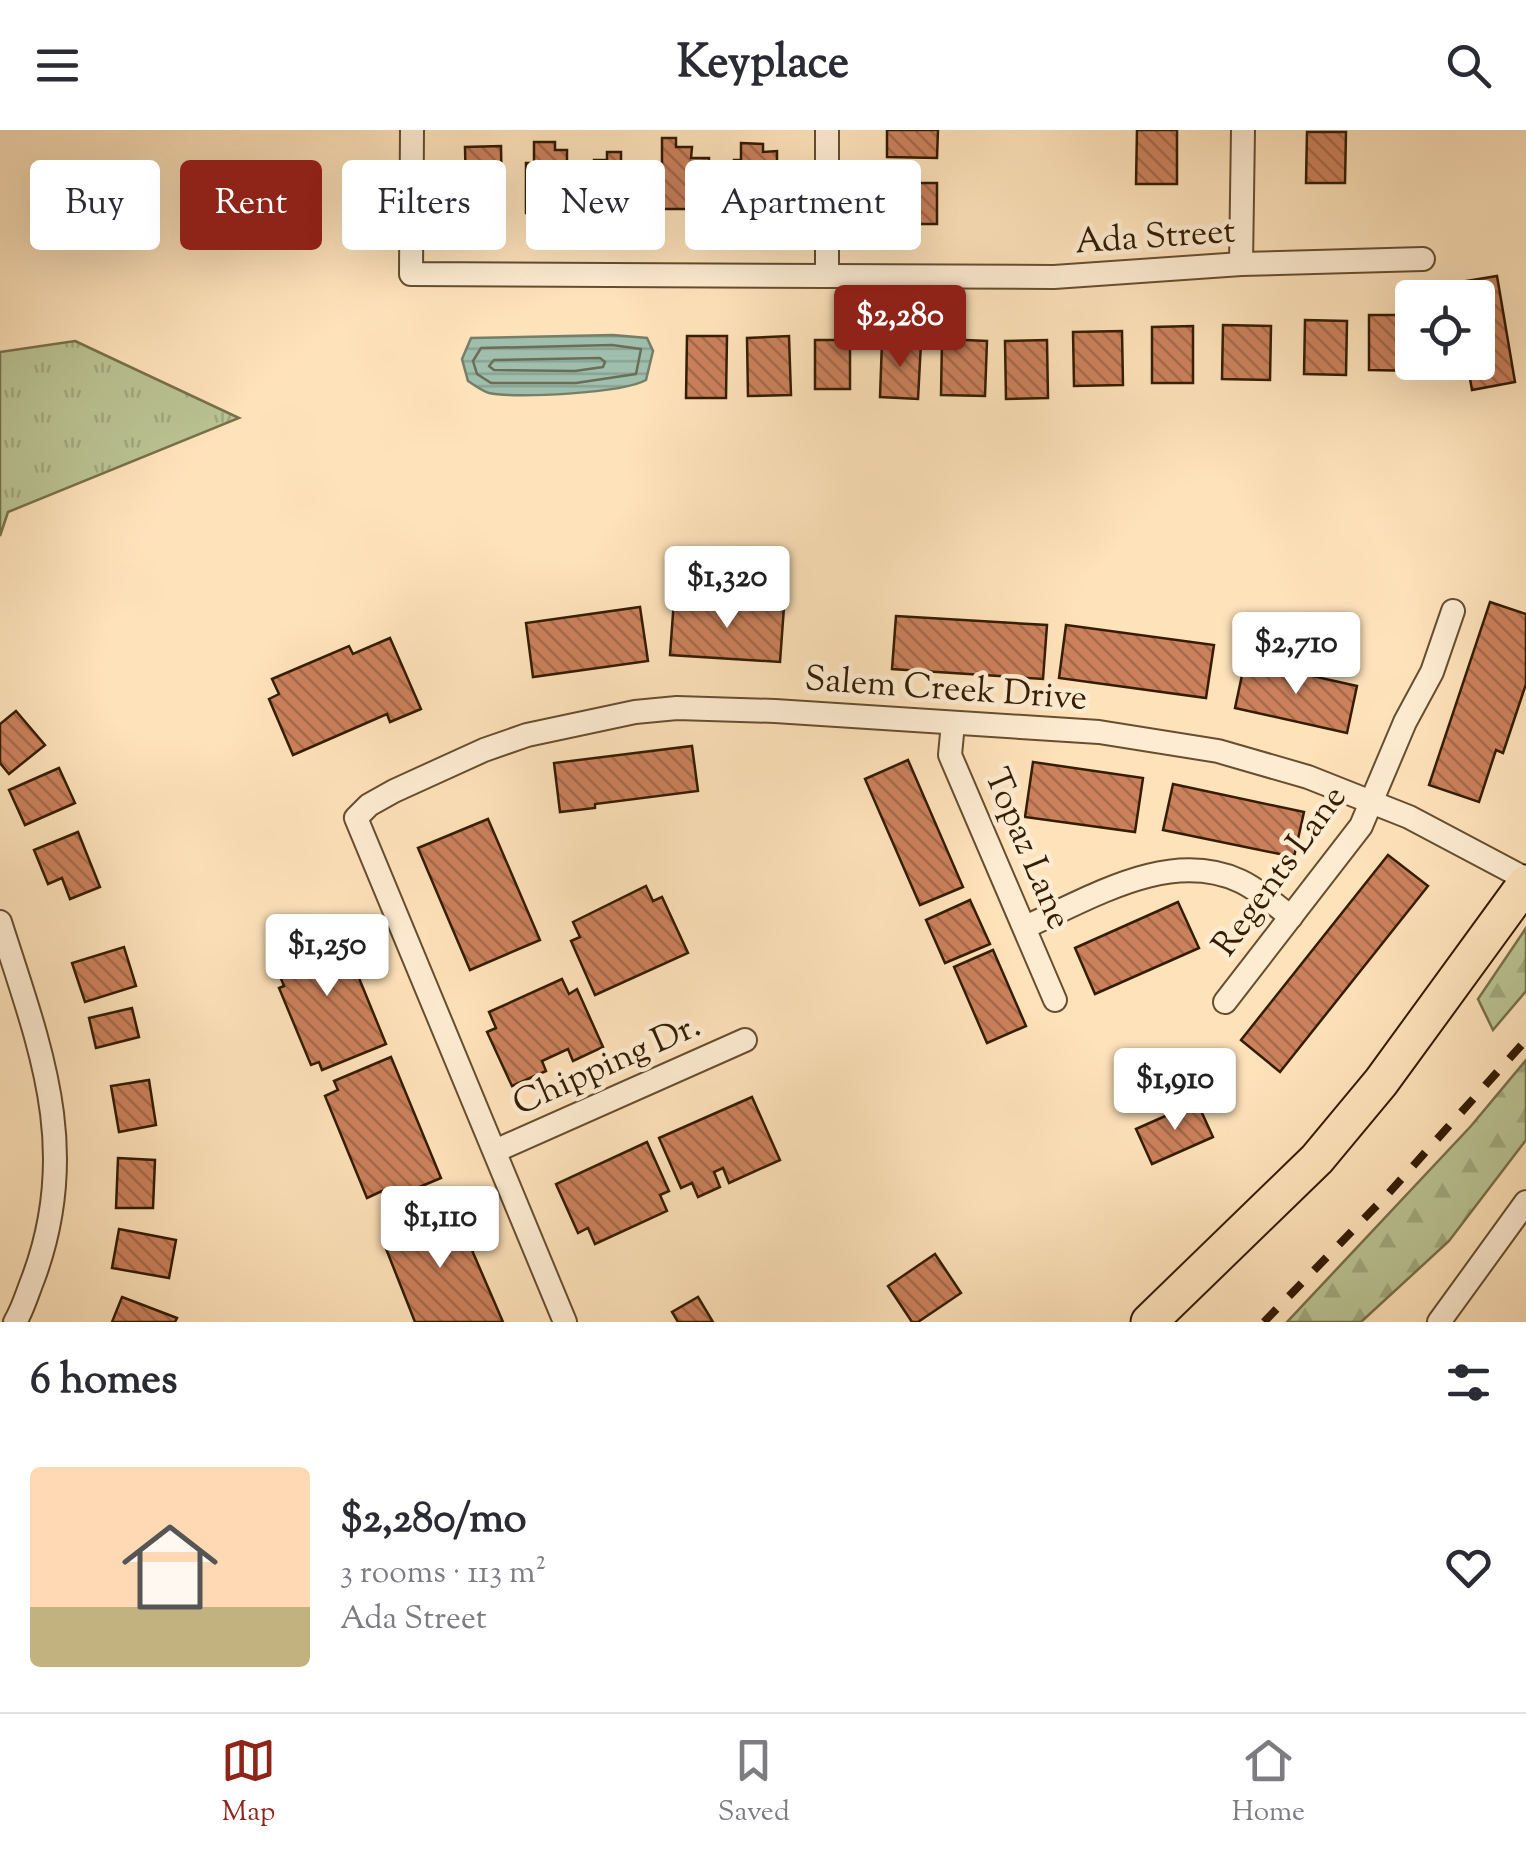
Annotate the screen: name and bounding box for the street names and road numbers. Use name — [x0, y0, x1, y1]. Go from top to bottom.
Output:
street label: Ada Street — [1073, 207, 1237, 270]
street label: Salem Creek Drive — [803, 655, 1089, 726]
street label: Topaz Lane — [969, 761, 1083, 938]
street label: Regents Lane — [1201, 776, 1361, 968]
street label: Chipping Dr. — [505, 1002, 710, 1130]

